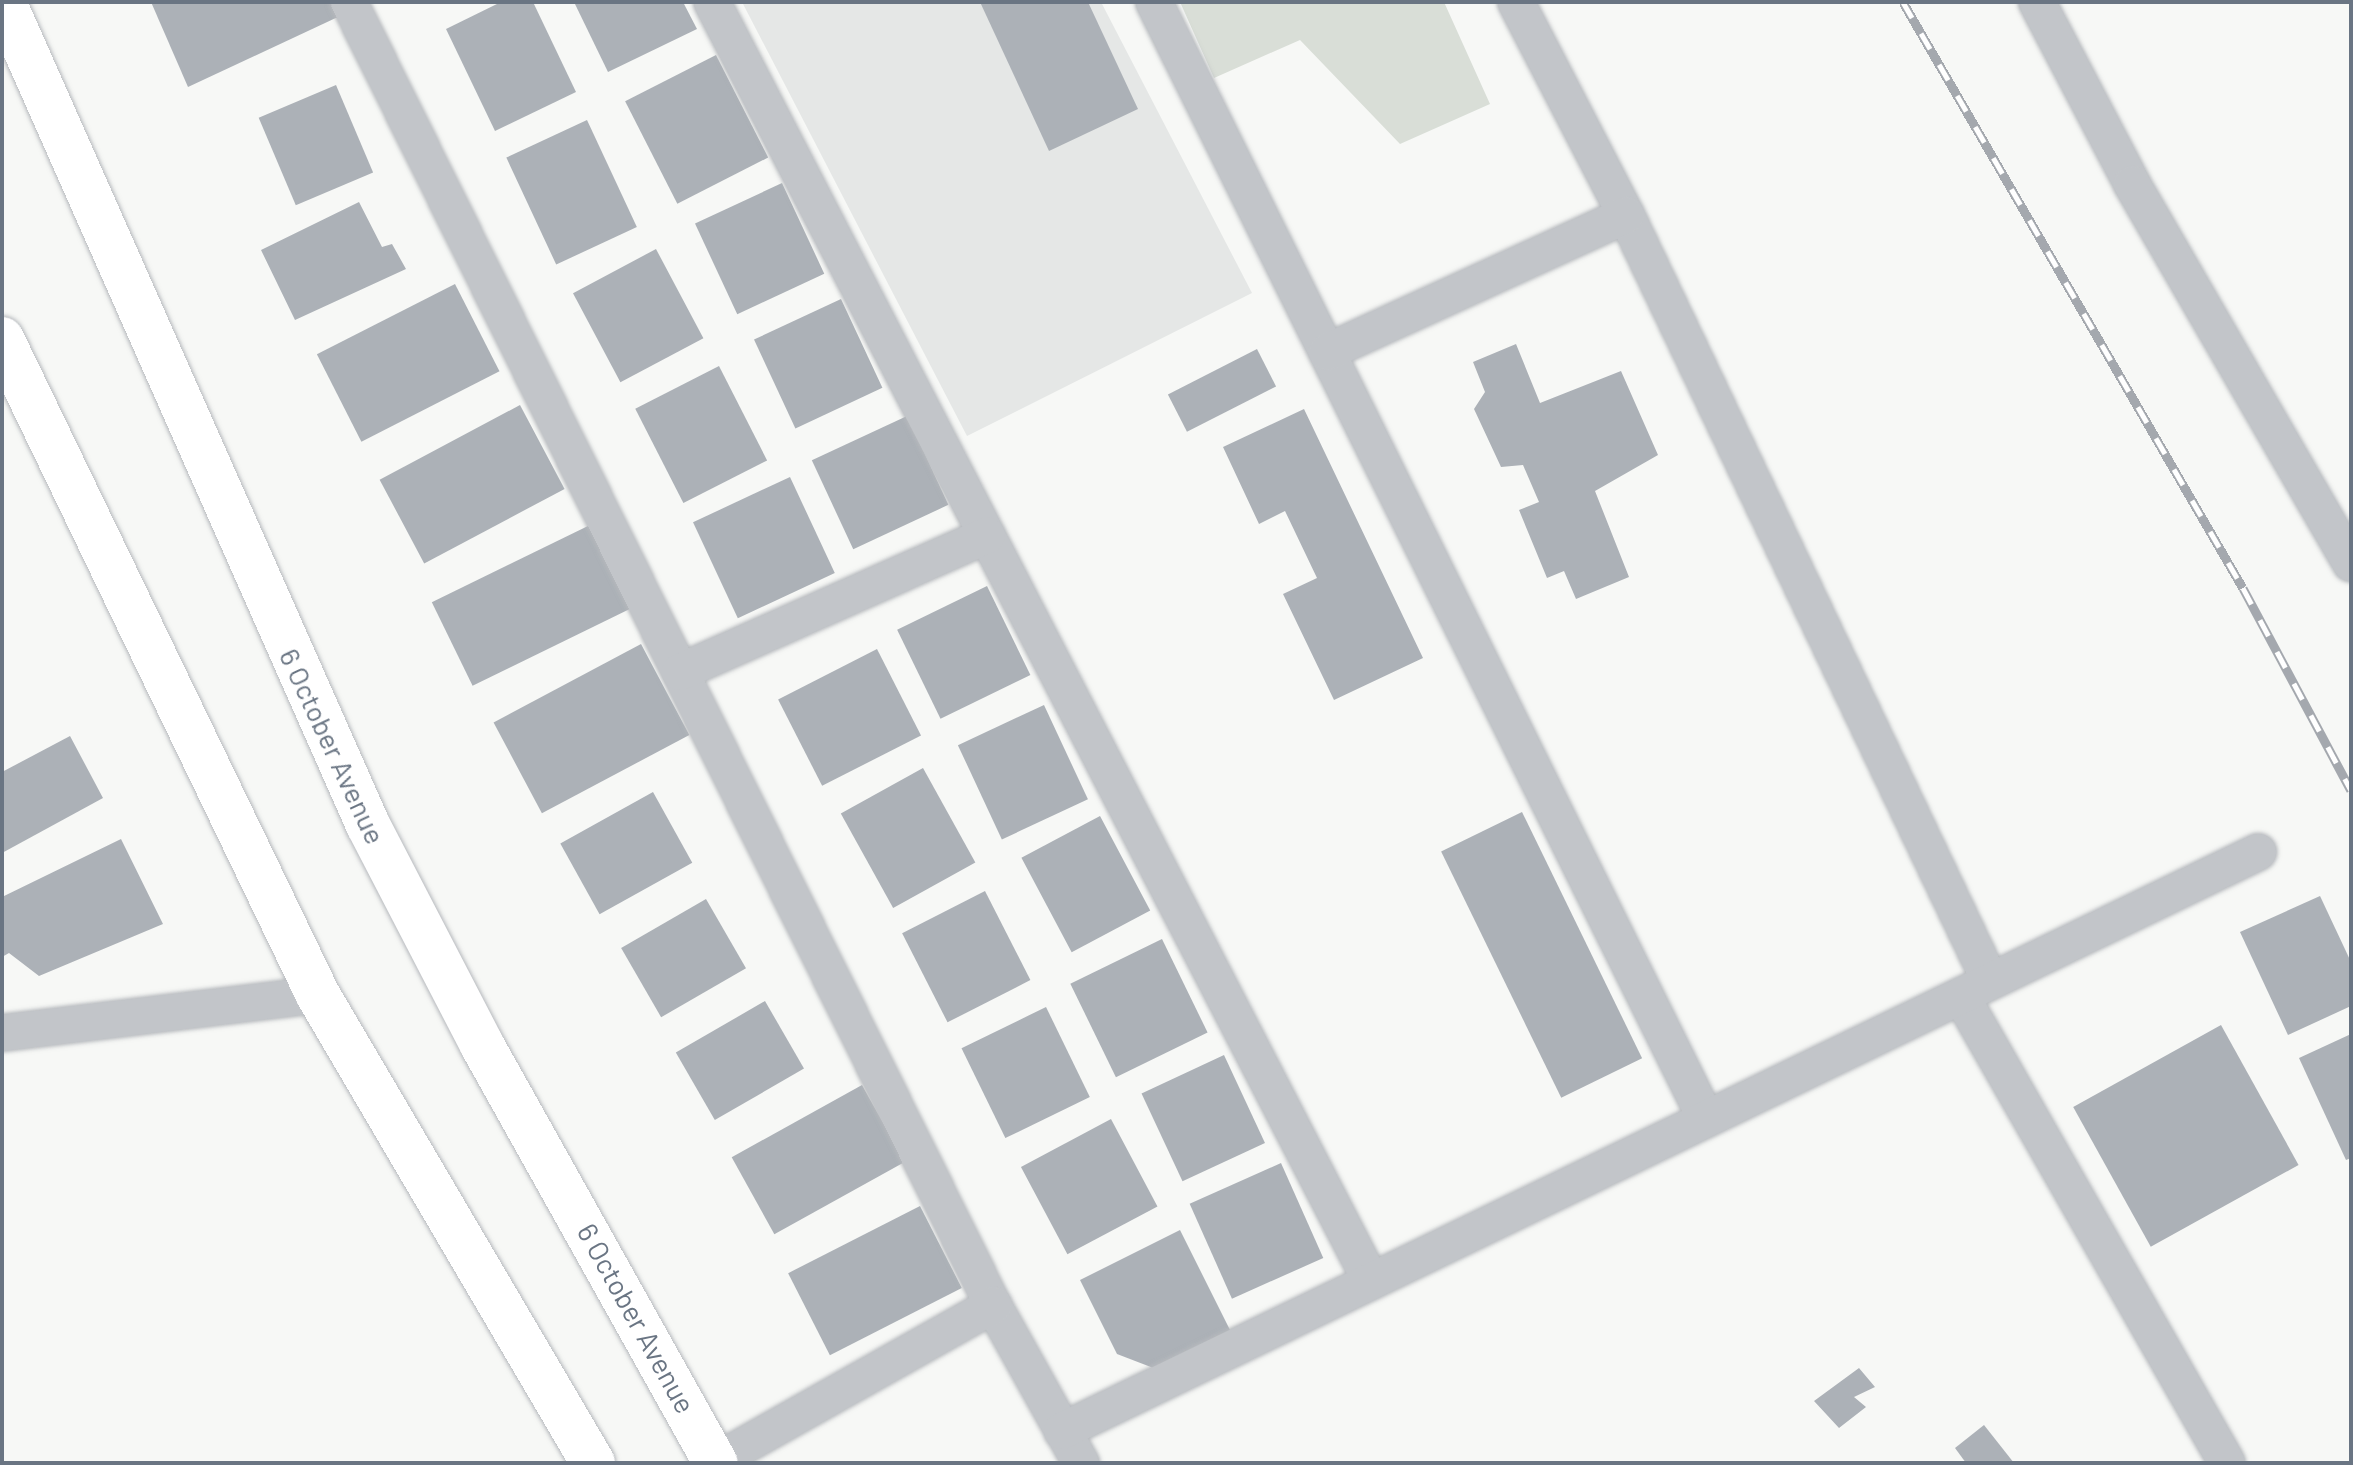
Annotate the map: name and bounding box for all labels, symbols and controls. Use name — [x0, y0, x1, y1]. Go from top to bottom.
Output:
street label: 6 October Avenue — [273, 643, 393, 849]
street label: 6 October Avenue — [571, 1217, 703, 1419]

